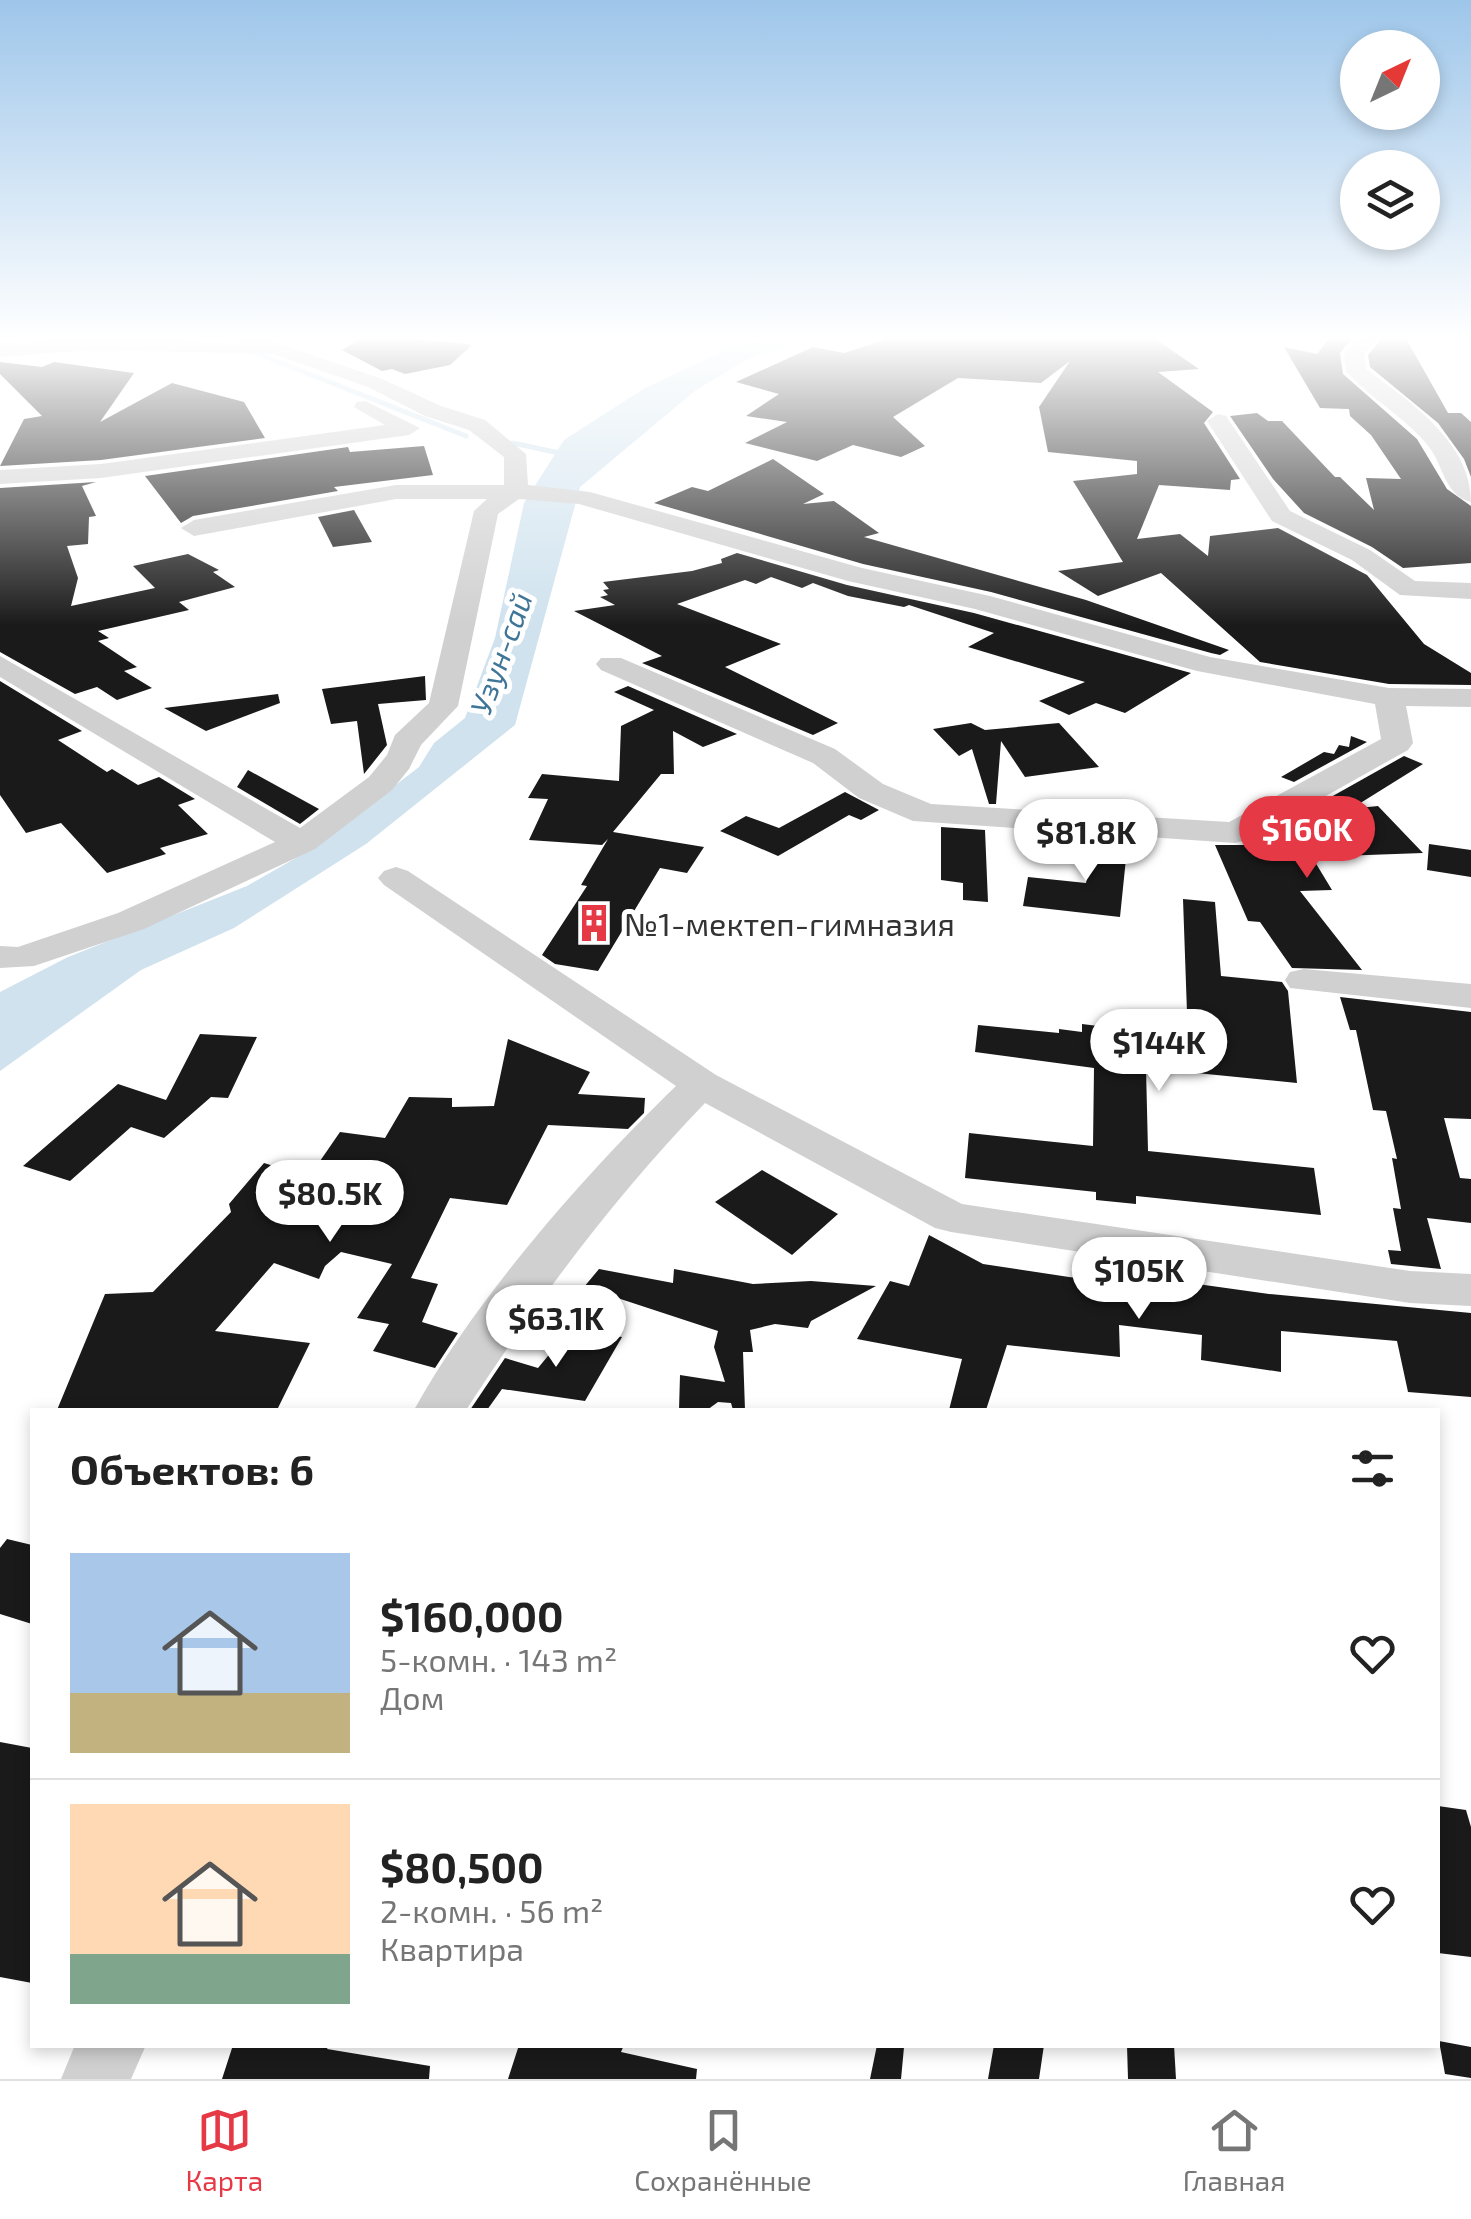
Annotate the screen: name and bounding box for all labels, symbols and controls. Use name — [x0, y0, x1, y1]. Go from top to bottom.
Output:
north arrow — [1340, 30, 1440, 130]
map controls — [1340, 30, 1440, 250]
button: layers — [1340, 150, 1440, 250]
water label: Узун-сай — [461, 587, 539, 719]
pin: $160K — [1237, 796, 1377, 881]
pin: $81.8K — [1005, 799, 1167, 884]
text: $160K — [1261, 809, 1353, 847]
text: $81.8K — [1036, 812, 1136, 850]
building icon: №1-мектеп-гимназия — [573, 902, 615, 944]
place label: №1-мектеп-гимназия — [624, 904, 955, 942]
pin: $144K — [1089, 1009, 1229, 1094]
text: $144K — [1112, 1022, 1206, 1060]
pin: $80.5K — [249, 1160, 411, 1245]
text: $80.5K — [278, 1173, 382, 1211]
pin: $105K — [1069, 1237, 1209, 1322]
text: $105K — [1094, 1250, 1184, 1288]
pin: $63.1K — [475, 1285, 637, 1370]
text: $63.1K — [508, 1298, 604, 1336]
icon: filters — [1345, 1441, 1400, 1496]
text: Объектов: 6 — [70, 1443, 314, 1493]
text: $160,000 — [380, 1590, 563, 1640]
icon: home — [150, 1593, 270, 1713]
icon: heart — [1345, 1626, 1400, 1681]
text: 5-комн. · 143 m² — [380, 1640, 617, 1678]
text: Дом — [380, 1678, 444, 1716]
text: $80,500 — [380, 1841, 543, 1891]
icon: home — [150, 1844, 270, 1964]
icon: heart — [1345, 1877, 1400, 1932]
text: 2-комн. · 56 m² — [380, 1891, 603, 1929]
text: Квартира — [380, 1929, 524, 1967]
tab: Карта — [186, 2103, 263, 2197]
tab: Сохранённые — [634, 2103, 812, 2197]
tab: Главная — [1183, 2103, 1285, 2197]

